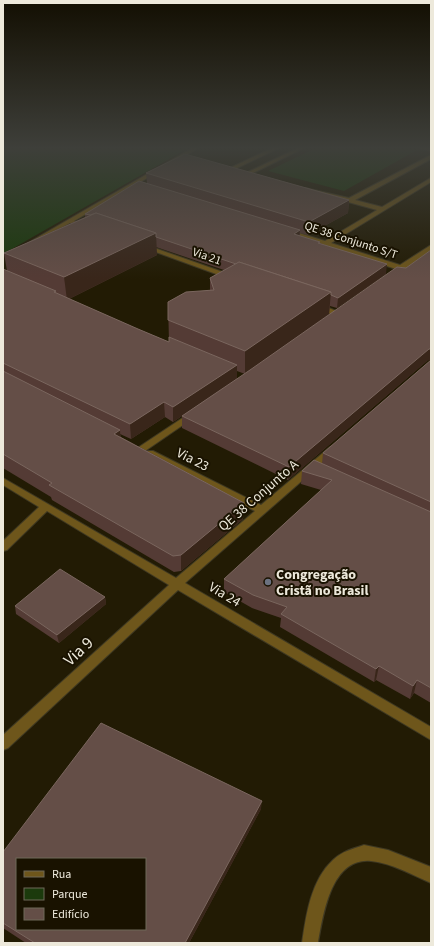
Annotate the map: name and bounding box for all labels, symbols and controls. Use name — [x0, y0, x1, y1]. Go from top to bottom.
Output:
street label: QE 38 Conjunto S/T — [302, 217, 400, 264]
street label: Via 21 — [190, 244, 224, 269]
street label: Via 23 — [173, 443, 212, 477]
street label: QE 38 Conjunto A — [214, 455, 304, 536]
place label: Congregação Cristã no Brasil — [276, 565, 368, 601]
street label: Via 24 — [205, 577, 244, 612]
marker: Congregação Cristã no Brasil — [263, 577, 273, 587]
street label: Via 9 — [58, 632, 99, 672]
legend — [16, 858, 146, 930]
text: Rua — [52, 866, 71, 883]
text: Parque — [52, 886, 88, 903]
text: Edifício — [52, 906, 89, 923]

